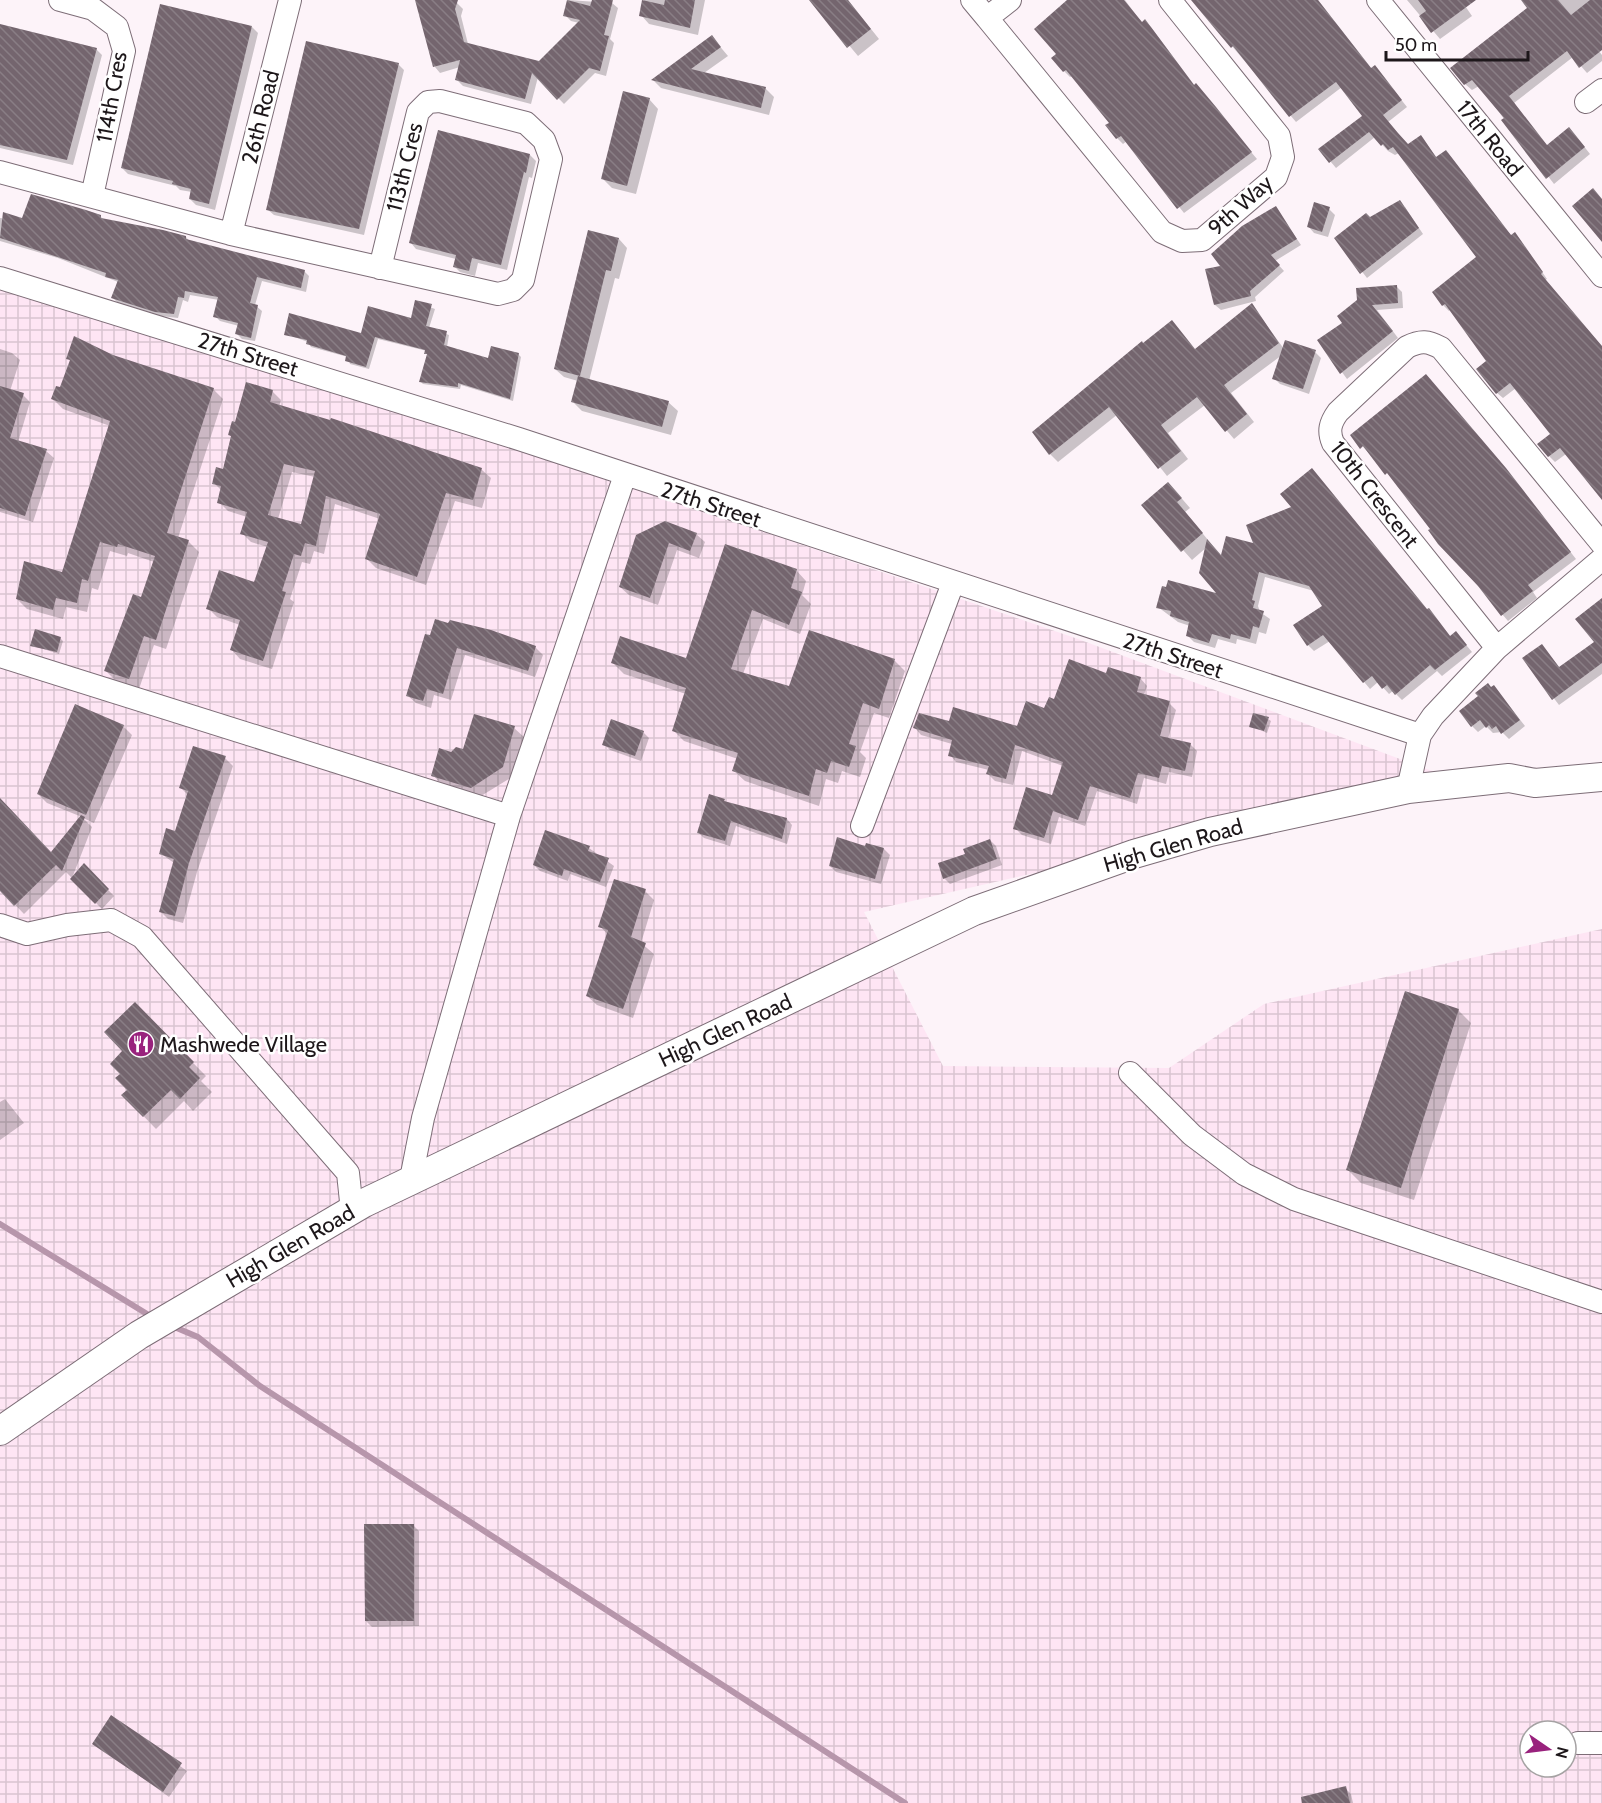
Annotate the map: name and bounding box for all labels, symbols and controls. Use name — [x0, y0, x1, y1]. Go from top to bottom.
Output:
scale bar — [1386, 24, 1528, 62]
text: 50 m — [1395, 34, 1437, 56]
street label: 114th Cres — [90, 50, 133, 145]
street label: 26th Road — [236, 67, 285, 167]
street label: 17th Road — [1451, 95, 1529, 182]
street label: 113th Cres — [380, 120, 429, 215]
street label: 9th Way — [1202, 169, 1278, 241]
street label: 27th Street — [194, 326, 302, 383]
street label: 10th Crescent — [1325, 436, 1425, 553]
street label: 27th Street — [657, 476, 765, 533]
street label: 27th Street — [1119, 627, 1227, 684]
street label: High Glen Road — [1100, 813, 1246, 878]
street label: High Glen Road — [654, 988, 796, 1073]
restaurant icon: Mashwede Village — [126, 1029, 156, 1059]
place label: Mashwede Village — [160, 1031, 327, 1058]
street label: High Glen Road — [221, 1199, 359, 1294]
north arrow — [1518, 1719, 1578, 1779]
text: N — [1551, 1745, 1573, 1760]

